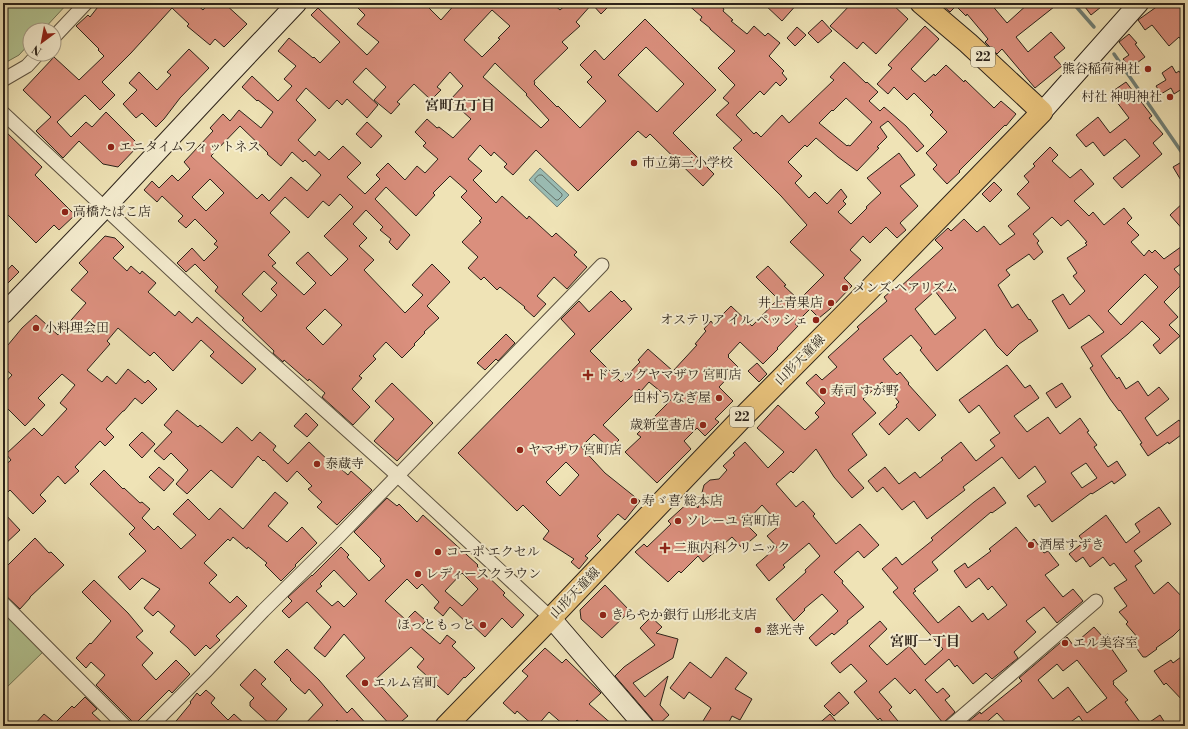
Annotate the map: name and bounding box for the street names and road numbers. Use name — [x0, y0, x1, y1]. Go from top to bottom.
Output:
road number: 22 — [971, 47, 995, 67]
street label: 山形天童線 — [771, 331, 829, 389]
road number: 22 — [730, 407, 754, 427]
street label: 山形天童線 — [547, 564, 603, 622]

